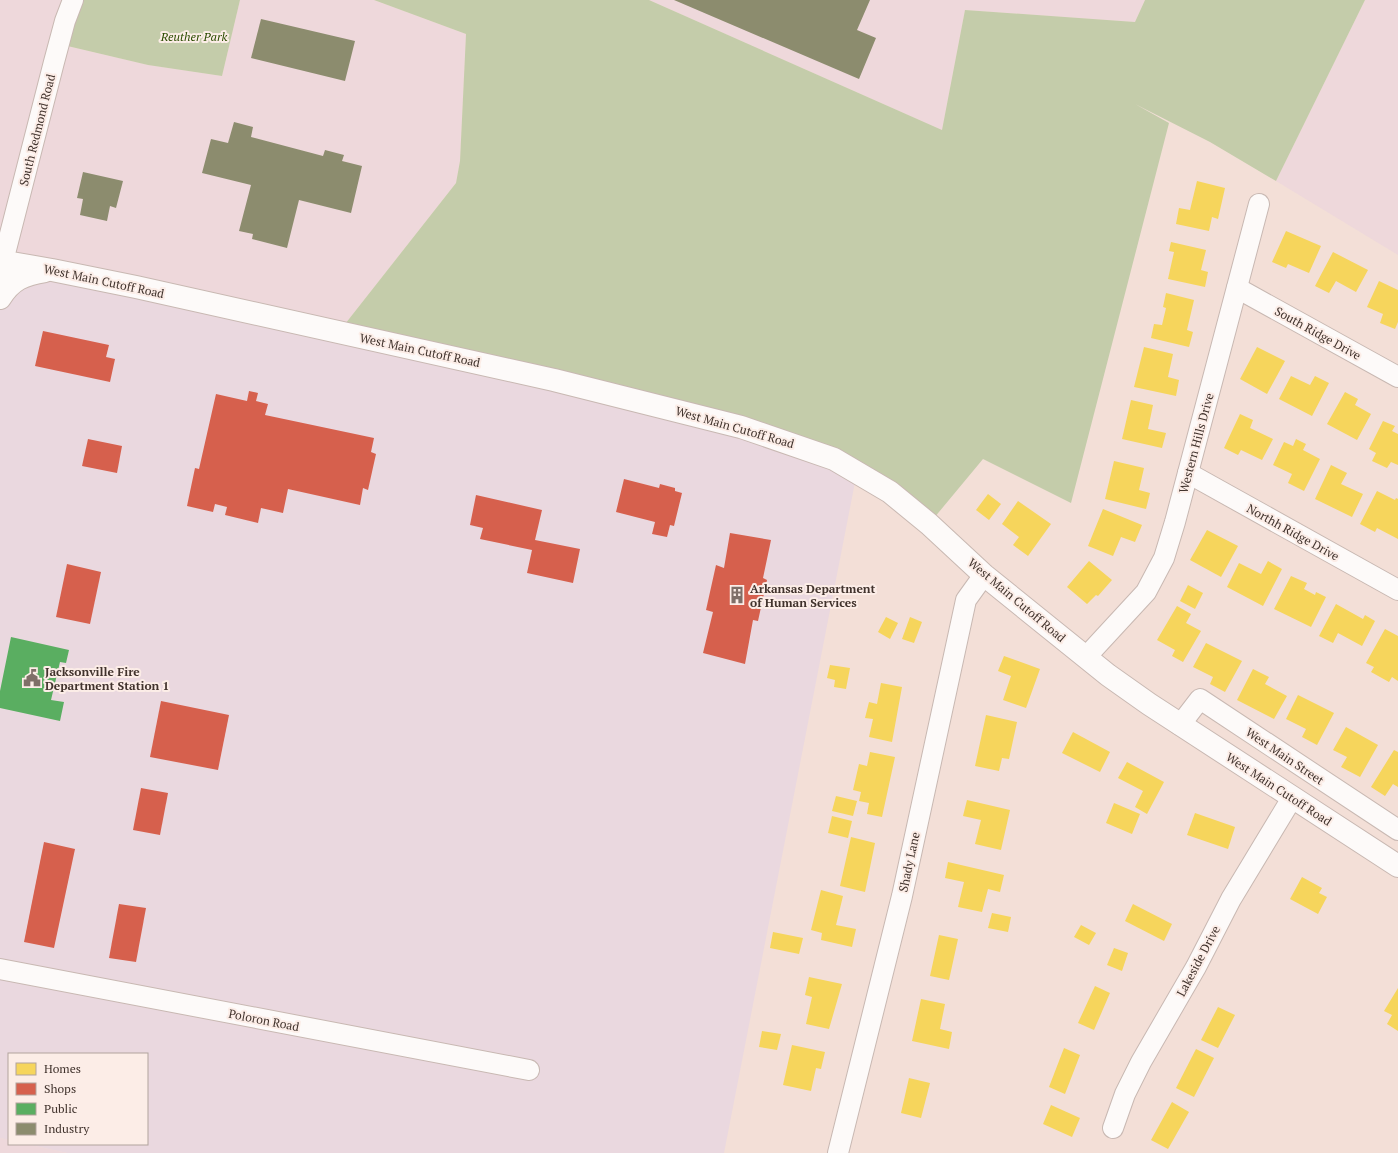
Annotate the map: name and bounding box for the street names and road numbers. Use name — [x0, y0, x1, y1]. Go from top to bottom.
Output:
street label: South Redmond Road — [16, 72, 58, 188]
street label: West Main Cutoff Road — [42, 261, 166, 301]
street label: South Ridge Drive — [1272, 303, 1364, 363]
street label: West Main Cutoff Road — [358, 330, 482, 370]
street label: Western Hills Drive — [1175, 391, 1217, 495]
street label: West Main Cutoff Road — [674, 403, 796, 451]
street label: Northh Ridge Drive — [1244, 500, 1342, 564]
street label: West Main Cutoff Road — [965, 555, 1069, 645]
street label: West Main Street — [1243, 724, 1327, 788]
street label: West Main Cutoff Road — [1223, 749, 1335, 829]
street label: Shady Lane — [895, 831, 923, 893]
street label: Lakeside Drive — [1173, 923, 1223, 999]
street label: Poloron Road — [227, 1006, 301, 1034]

